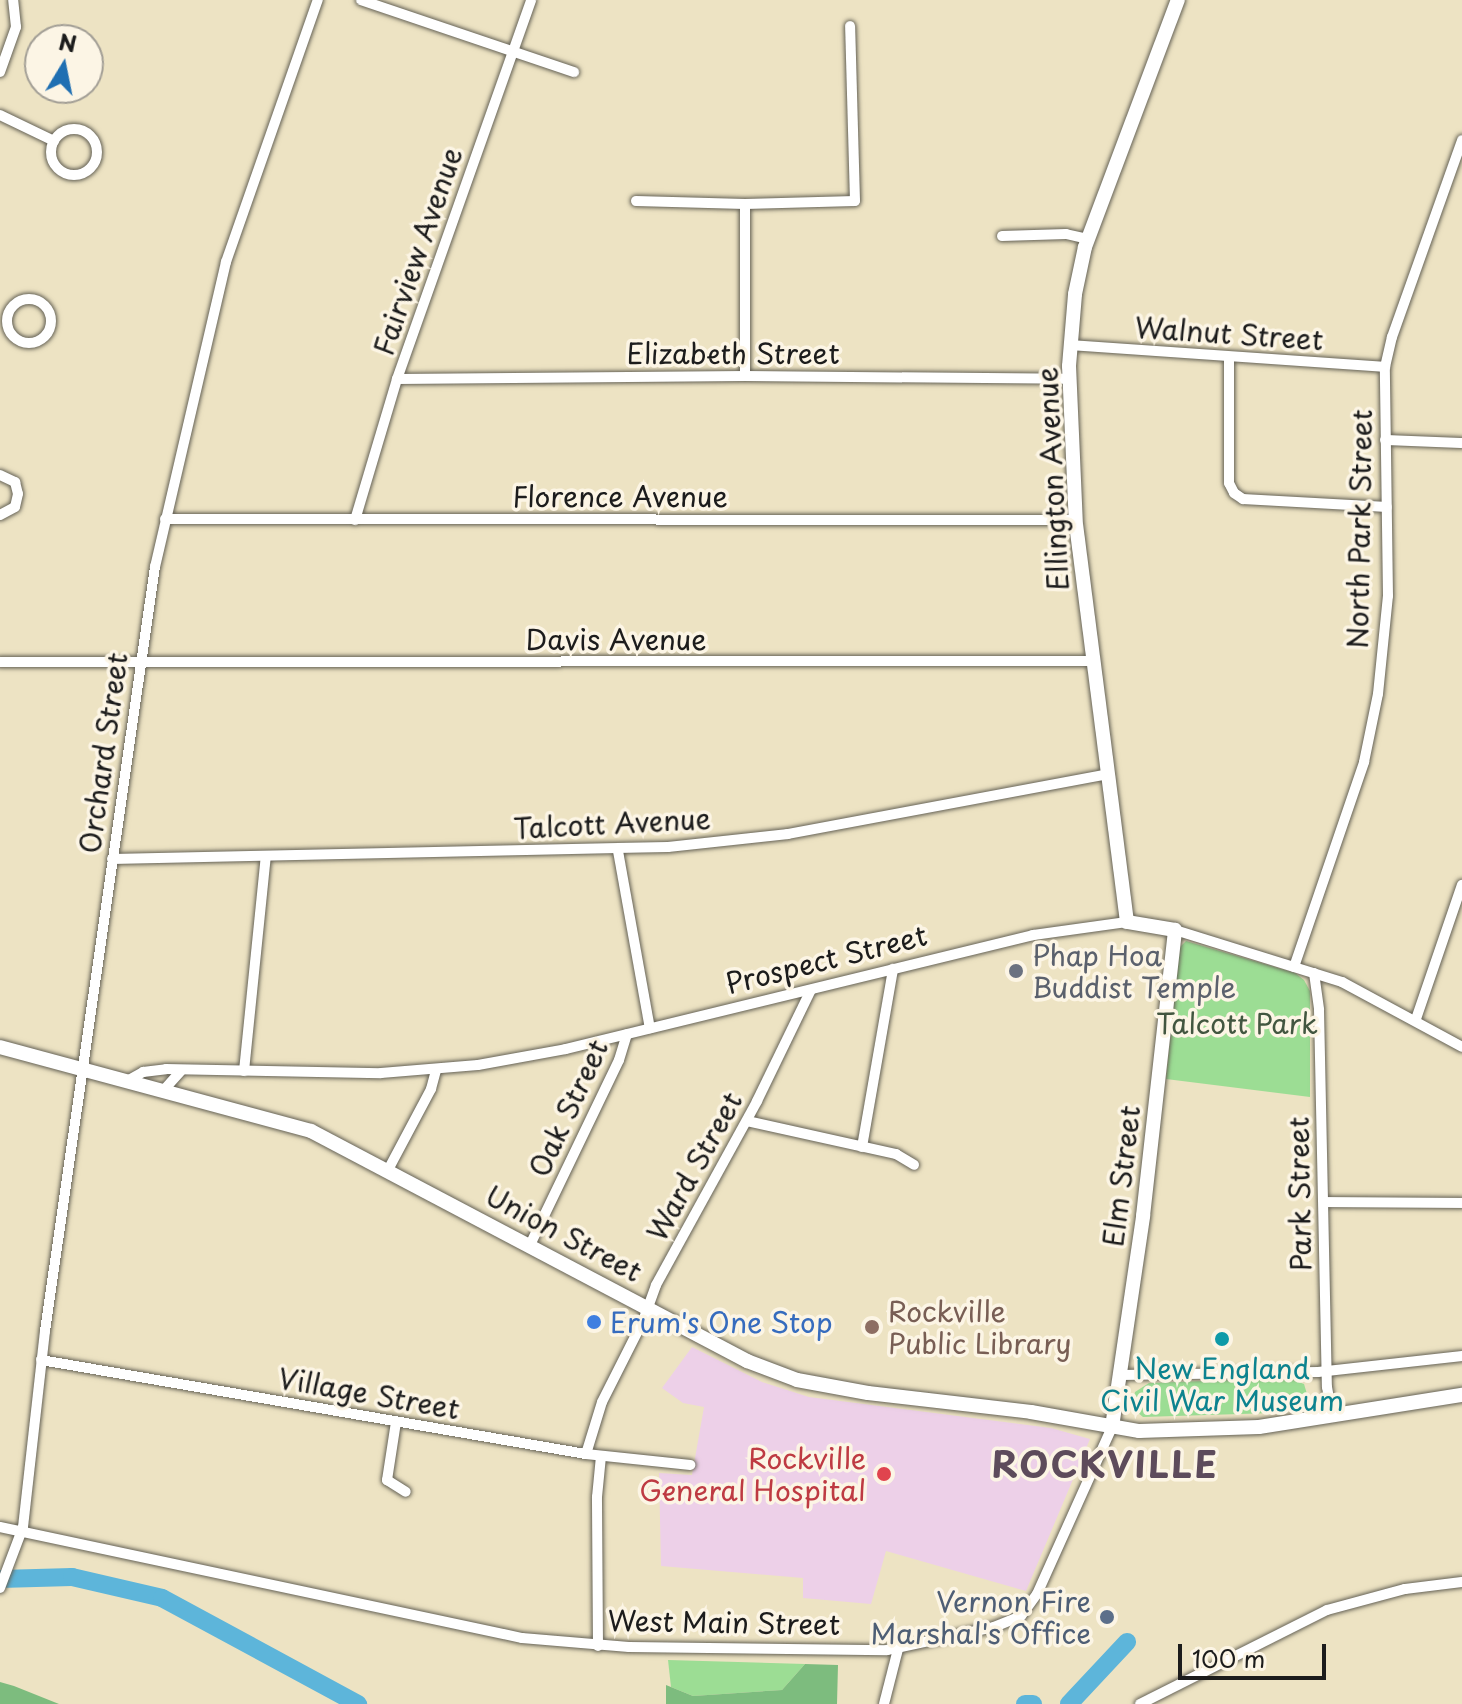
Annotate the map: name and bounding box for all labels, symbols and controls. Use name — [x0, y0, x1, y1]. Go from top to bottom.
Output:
north arrow — [24, 24, 104, 104]
text: N — [56, 24, 79, 60]
street label: Fairview Avenue — [366, 143, 468, 359]
street label: Walnut Street — [1134, 310, 1324, 356]
street label: Elizabeth Street — [625, 336, 841, 370]
street label: Ellington Avenue — [1029, 367, 1075, 591]
street label: North Park Street — [1340, 408, 1378, 650]
street label: Florence Avenue — [511, 479, 729, 513]
street label: Davis Avenue — [527, 622, 705, 656]
street label: Orchard Street — [72, 649, 134, 857]
street label: Talcott Avenue — [513, 801, 711, 845]
street label: Prospect Street — [721, 918, 931, 1000]
place label: Phap Hoa Buddist Temple — [1032, 938, 1235, 1004]
marker: Phap Hoa Buddist Temple — [1007, 962, 1025, 980]
park label: Talcott Park — [1155, 1006, 1319, 1040]
street label: Oak Street — [521, 1033, 615, 1183]
street label: Ward Street — [639, 1085, 749, 1247]
street label: Elm Street — [1096, 1103, 1146, 1249]
street label: Park Street — [1281, 1116, 1317, 1272]
street label: Union Street — [480, 1178, 648, 1288]
place label: Rockville Public Library — [888, 1294, 1073, 1360]
place label: Erum's One Stop — [610, 1305, 833, 1339]
marker: Erum's One Stop — [585, 1313, 603, 1331]
marker: Rockville Public Library — [863, 1318, 881, 1336]
marker: New England Civil War Museum — [1213, 1330, 1231, 1348]
place label: New England Civil War Museum — [1100, 1351, 1344, 1417]
street label: Village Street — [276, 1361, 462, 1425]
place label: Rockville General Hospital — [638, 1441, 866, 1507]
district label: ROCKVILLE — [994, 1442, 1216, 1486]
marker: Rockville General Hospital — [873, 1463, 895, 1485]
place label: Vernon Fire Marshal's Office — [870, 1584, 1091, 1650]
street label: West Main Street — [606, 1603, 842, 1641]
marker: Vernon Fire Marshal's Office — [1098, 1608, 1116, 1626]
scale bar — [1182, 1628, 1330, 1678]
text: 100 m — [1192, 1640, 1265, 1676]

